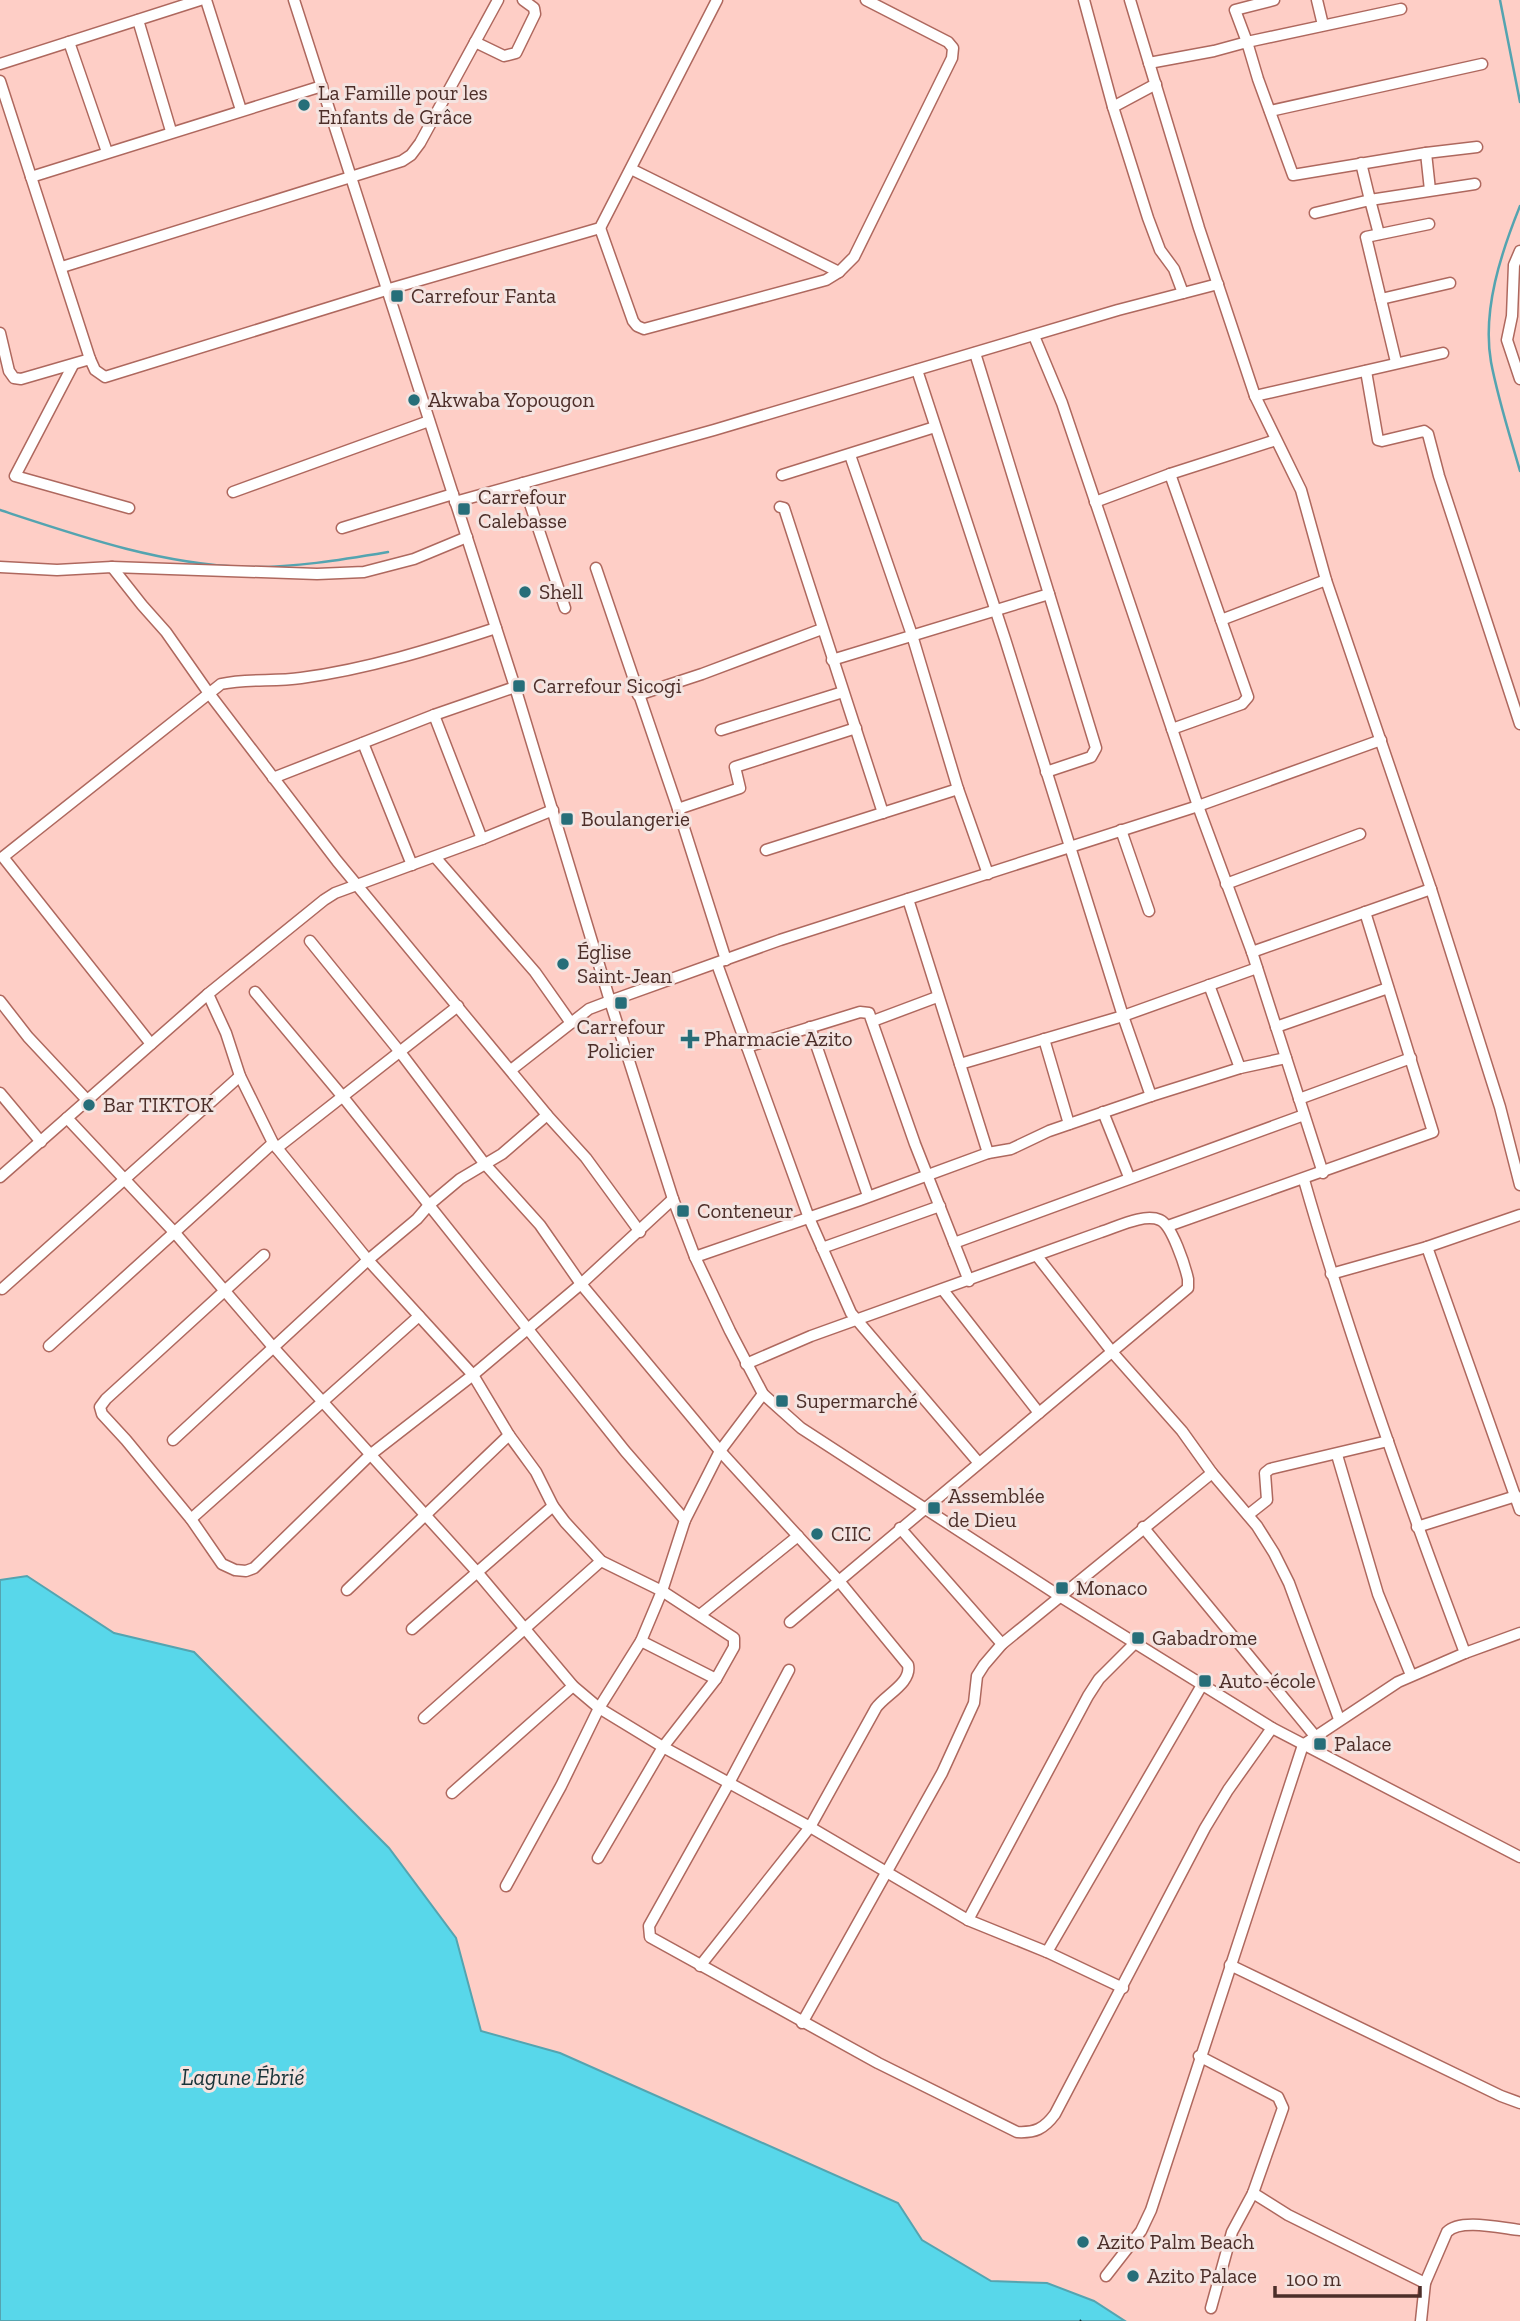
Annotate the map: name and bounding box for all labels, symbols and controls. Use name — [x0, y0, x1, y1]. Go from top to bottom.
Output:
place label: La Famille pour les Enfants de Grâce — [318, 80, 488, 129]
marker: La Famille pour les Enfants de Grâce — [296, 97, 312, 113]
place label: Carrefour Fanta — [411, 283, 556, 308]
marker: Carrefour Fanta — [389, 288, 405, 304]
place label: Akwaba Yopougon — [428, 387, 595, 412]
marker: Akwaba Yopougon — [406, 392, 422, 408]
place label: Carrefour Calebasse — [478, 484, 567, 533]
marker: Carrefour Calebasse — [456, 501, 472, 517]
place label: Shell — [539, 579, 583, 604]
marker: Shell — [517, 584, 533, 600]
place label: Carrefour Sicogi — [533, 673, 682, 698]
marker: Carrefour Sicogi — [511, 678, 527, 694]
place label: Boulangerie — [581, 806, 690, 831]
marker: Boulangerie — [559, 811, 575, 827]
place label: Église Saint-Jean — [577, 939, 672, 988]
marker: Église Saint-Jean — [555, 956, 571, 972]
marker: Carrefour Policier — [613, 995, 629, 1011]
place label: Carrefour Policier — [576, 1014, 666, 1063]
place label: Pharmacie Azito — [704, 1026, 852, 1051]
marker: Pharmacie Azito — [682, 1031, 698, 1047]
place label: Bar TIKTOK — [103, 1092, 214, 1117]
marker: Bar TIKTOK — [81, 1097, 97, 1113]
place label: Conteneur — [697, 1198, 794, 1223]
marker: Conteneur — [675, 1203, 691, 1219]
place label: Supermarché — [796, 1388, 918, 1413]
marker: Supermarché — [774, 1393, 790, 1409]
place label: Assemblée de Dieu — [948, 1483, 1045, 1532]
marker: Assemblée de Dieu — [926, 1500, 942, 1516]
place label: CIIC — [831, 1521, 871, 1546]
marker: CIIC — [809, 1526, 825, 1542]
place label: Monaco — [1076, 1575, 1147, 1600]
marker: Monaco — [1054, 1580, 1070, 1596]
place label: Gabadrome — [1152, 1625, 1257, 1650]
marker: Gabadrome — [1130, 1630, 1146, 1646]
place label: Auto-école — [1219, 1668, 1316, 1693]
marker: Auto-école — [1197, 1673, 1213, 1689]
place label: Palace — [1334, 1731, 1392, 1756]
marker: Palace — [1312, 1736, 1328, 1752]
water label: Lagune Ébrié — [181, 2063, 305, 2091]
place label: Azito Palm Beach — [1097, 2229, 1255, 2254]
marker: Azito Palm Beach — [1075, 2234, 1091, 2250]
scale bar — [1275, 2254, 1420, 2298]
place label: Azito Palace — [1147, 2263, 1257, 2288]
text: 100 m — [1286, 2266, 1341, 2291]
marker: Azito Palace — [1125, 2268, 1141, 2284]

